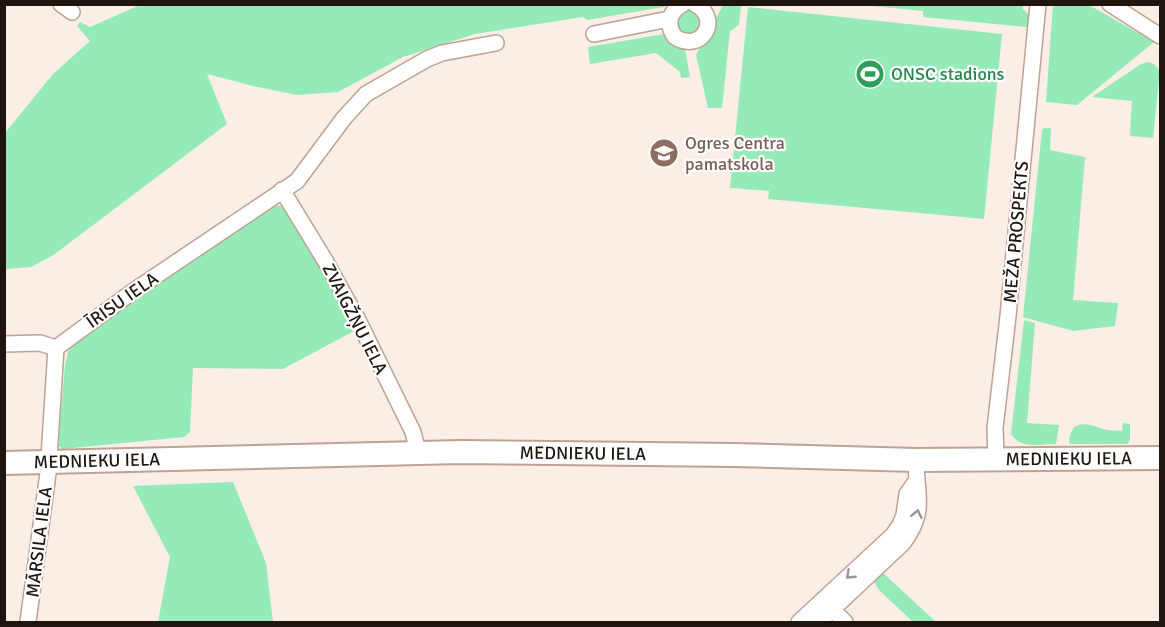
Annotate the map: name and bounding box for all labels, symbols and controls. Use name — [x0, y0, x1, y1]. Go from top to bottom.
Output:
sports icon: ONSC stadions — [854, 58, 886, 90]
place label: ONSC stadions — [891, 63, 1005, 85]
place label: Ogres Centra pamatskola — [685, 132, 785, 175]
school or university icon: Ogres Centra pamatskola — [648, 137, 680, 169]
street label: MEŽA PROSPEKTS — [999, 160, 1033, 304]
street label: ZVAIGŽŅU IELA — [318, 260, 392, 378]
street label: ĪRISU IELA — [81, 267, 162, 333]
street label: MEDNIEKU IELA — [519, 442, 646, 465]
street label: MEDNIEKU IELA — [1005, 447, 1132, 470]
street label: MEDNIEKU IELA — [33, 448, 160, 473]
street label: MĀRSILA IELA — [21, 485, 57, 599]
one-way arrow — [910, 509, 923, 519]
one-way arrow — [846, 568, 857, 579]

